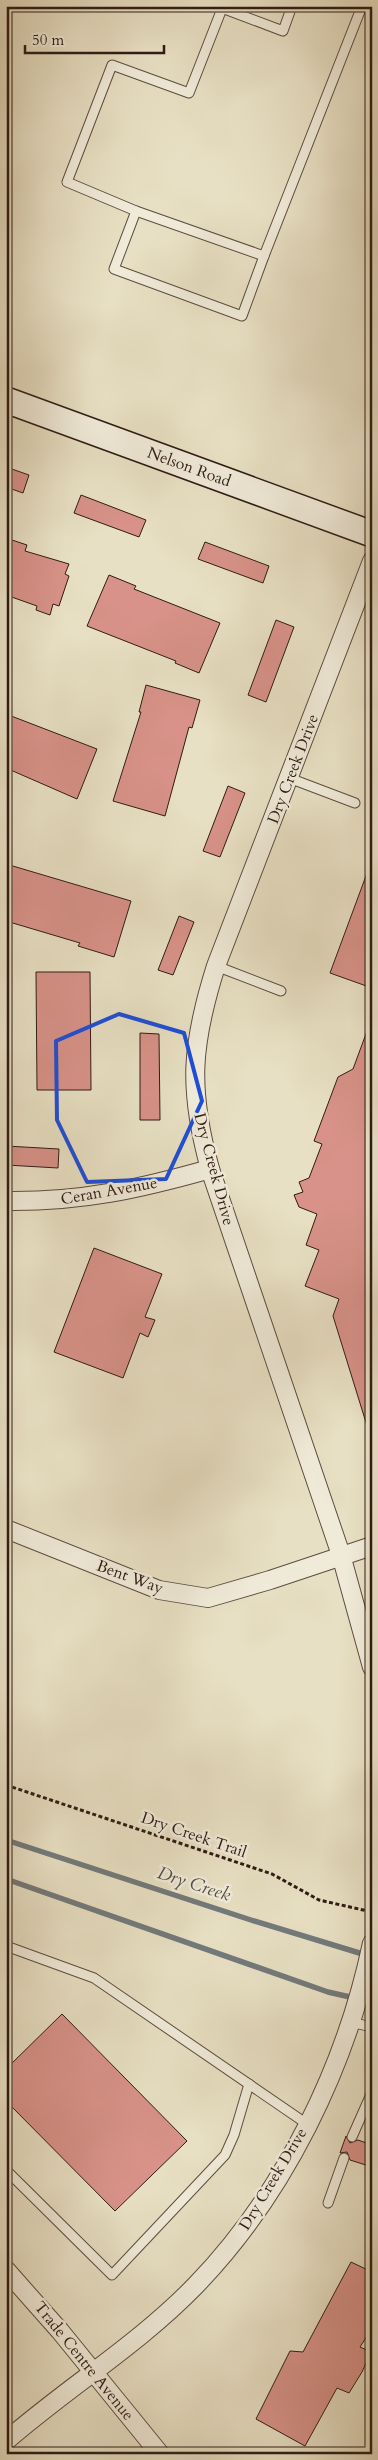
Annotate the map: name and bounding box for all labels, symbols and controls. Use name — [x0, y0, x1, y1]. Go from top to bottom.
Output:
scale bar — [25, 22, 164, 54]
text: 50 m — [32, 30, 64, 50]
street label: Nelson Road — [144, 442, 234, 492]
street label: Dry Creek Drive — [262, 711, 324, 827]
street label: Dry Creek Drive — [188, 1110, 240, 1228]
street label: Ceran Avenue — [59, 1172, 159, 1210]
street label: Bent Way — [94, 1555, 167, 1599]
street label: Dry Creek Trail — [138, 1807, 250, 1863]
water label: Dry Creek — [154, 1860, 234, 1908]
street label: Dry Creek Drive — [234, 2124, 312, 2234]
street label: Trade Centre Avenue — [29, 2297, 139, 2425]

